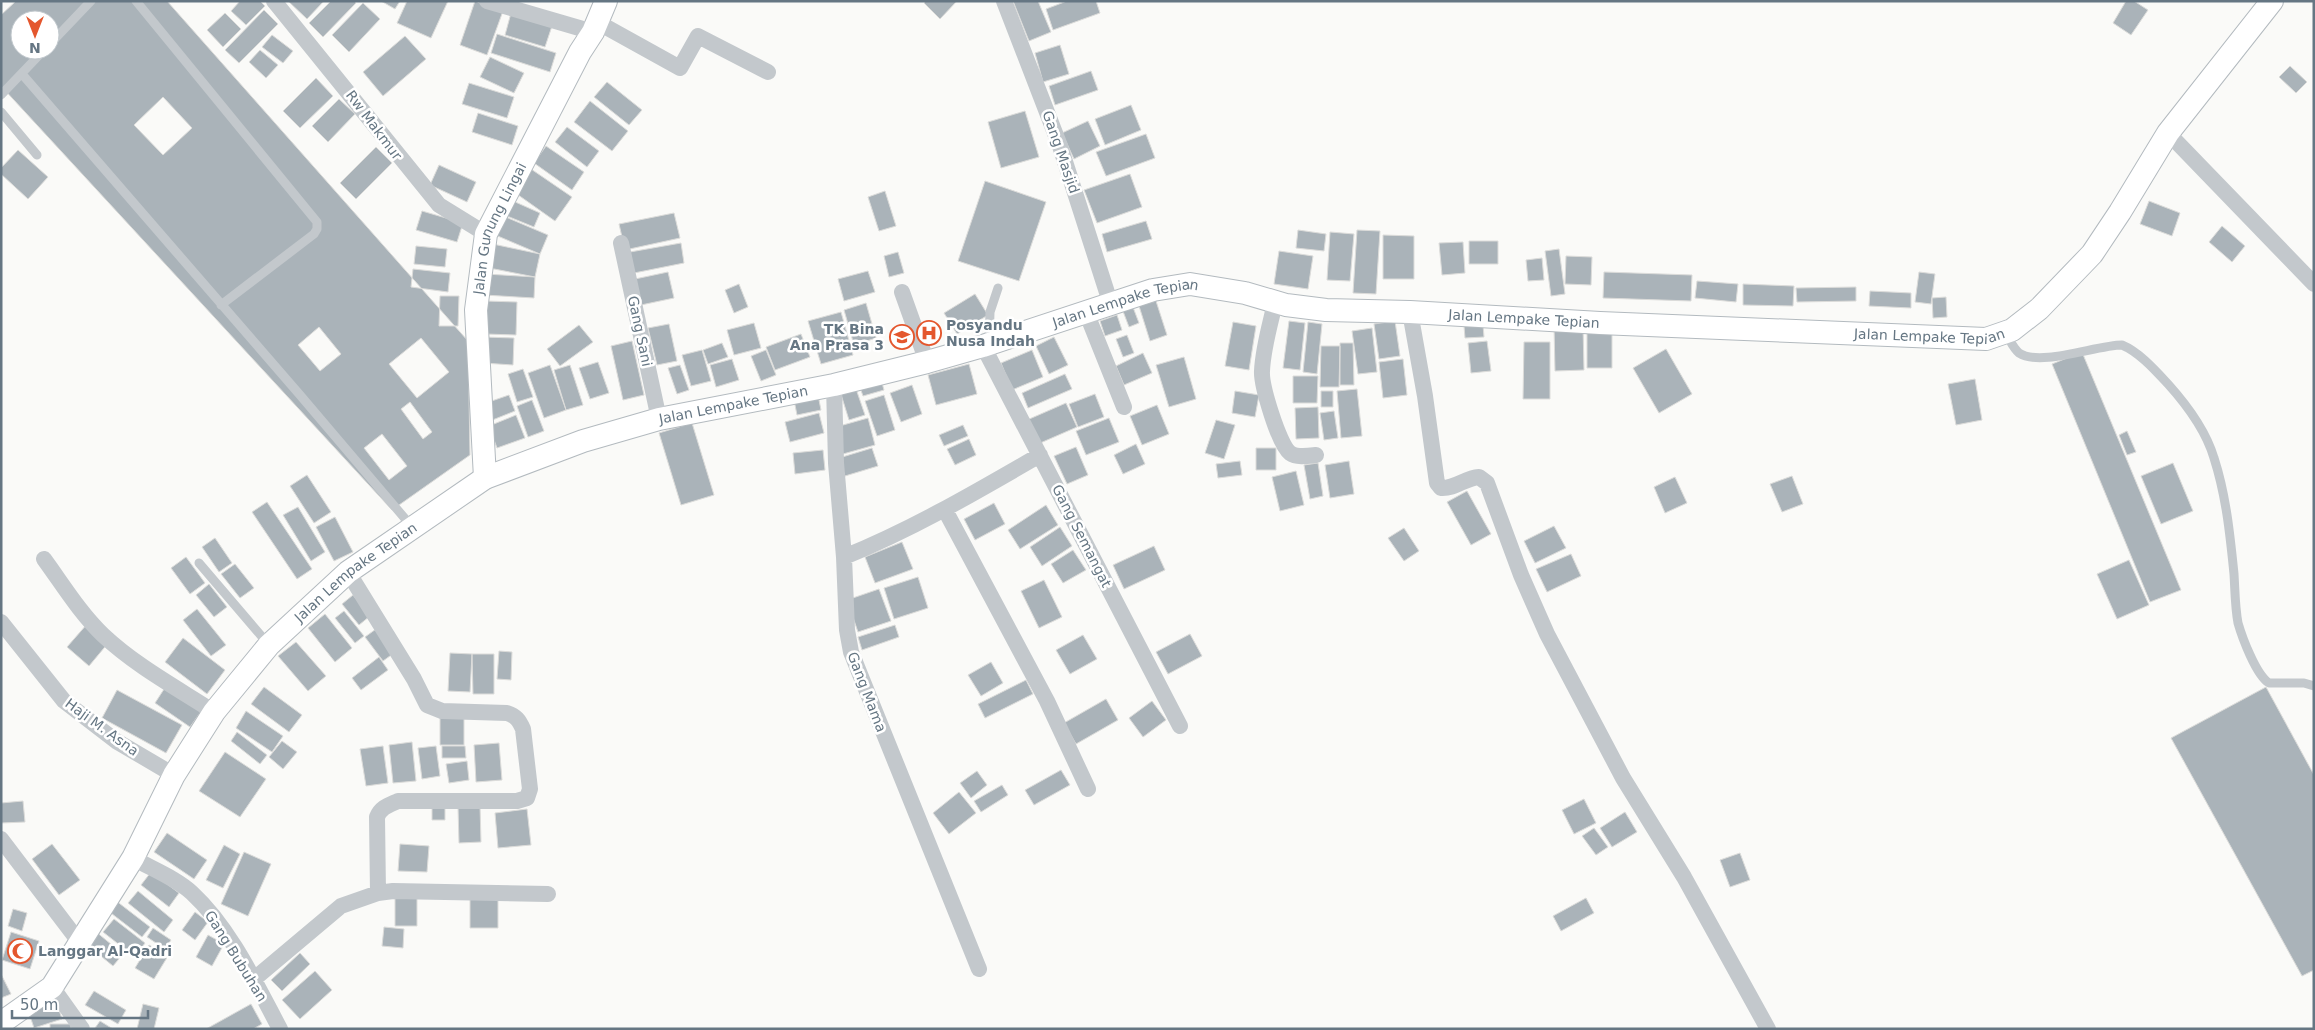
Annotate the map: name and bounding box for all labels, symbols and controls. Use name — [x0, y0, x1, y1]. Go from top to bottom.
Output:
north arrow — [10, 10, 60, 60]
text: N — [29, 40, 41, 56]
street label: Rw Makmur — [343, 87, 405, 163]
street label: Gang Masjid — [1039, 109, 1083, 195]
street label: Jalan Gunung Lingai — [470, 160, 529, 297]
street label: Jalan Lempake Tepian — [1050, 276, 1200, 331]
street label: Gang Sani — [625, 294, 655, 368]
street label: Jalan Lempake Tepian — [1447, 306, 1600, 331]
place label: Posyandu Nusa Indah — [946, 317, 1035, 349]
hospital icon: Posyandu Nusa Indah — [916, 320, 942, 346]
place label: TK Bina Ana Prasa 3 — [790, 321, 884, 353]
school or university icon: TK Bina Ana Prasa 3 — [889, 324, 915, 350]
street label: Jalan Lempake Tepian — [1853, 325, 2007, 347]
street label: Jalan Lempake Tepian — [656, 382, 809, 427]
street label: Gang Semangat — [1049, 482, 1115, 591]
street label: Jalan Lempake Tepian — [290, 519, 420, 626]
street label: Gang Mama — [844, 650, 890, 734]
street label: Haji M. Asna — [62, 695, 142, 759]
street label: Gang Bubuhan — [202, 908, 270, 1004]
mosque icon: Langgar Al-Qadri — [7, 938, 33, 964]
place label: Langgar Al-Qadri — [38, 943, 172, 959]
scale bar — [12, 988, 149, 1020]
text: 50 m — [20, 996, 58, 1014]

